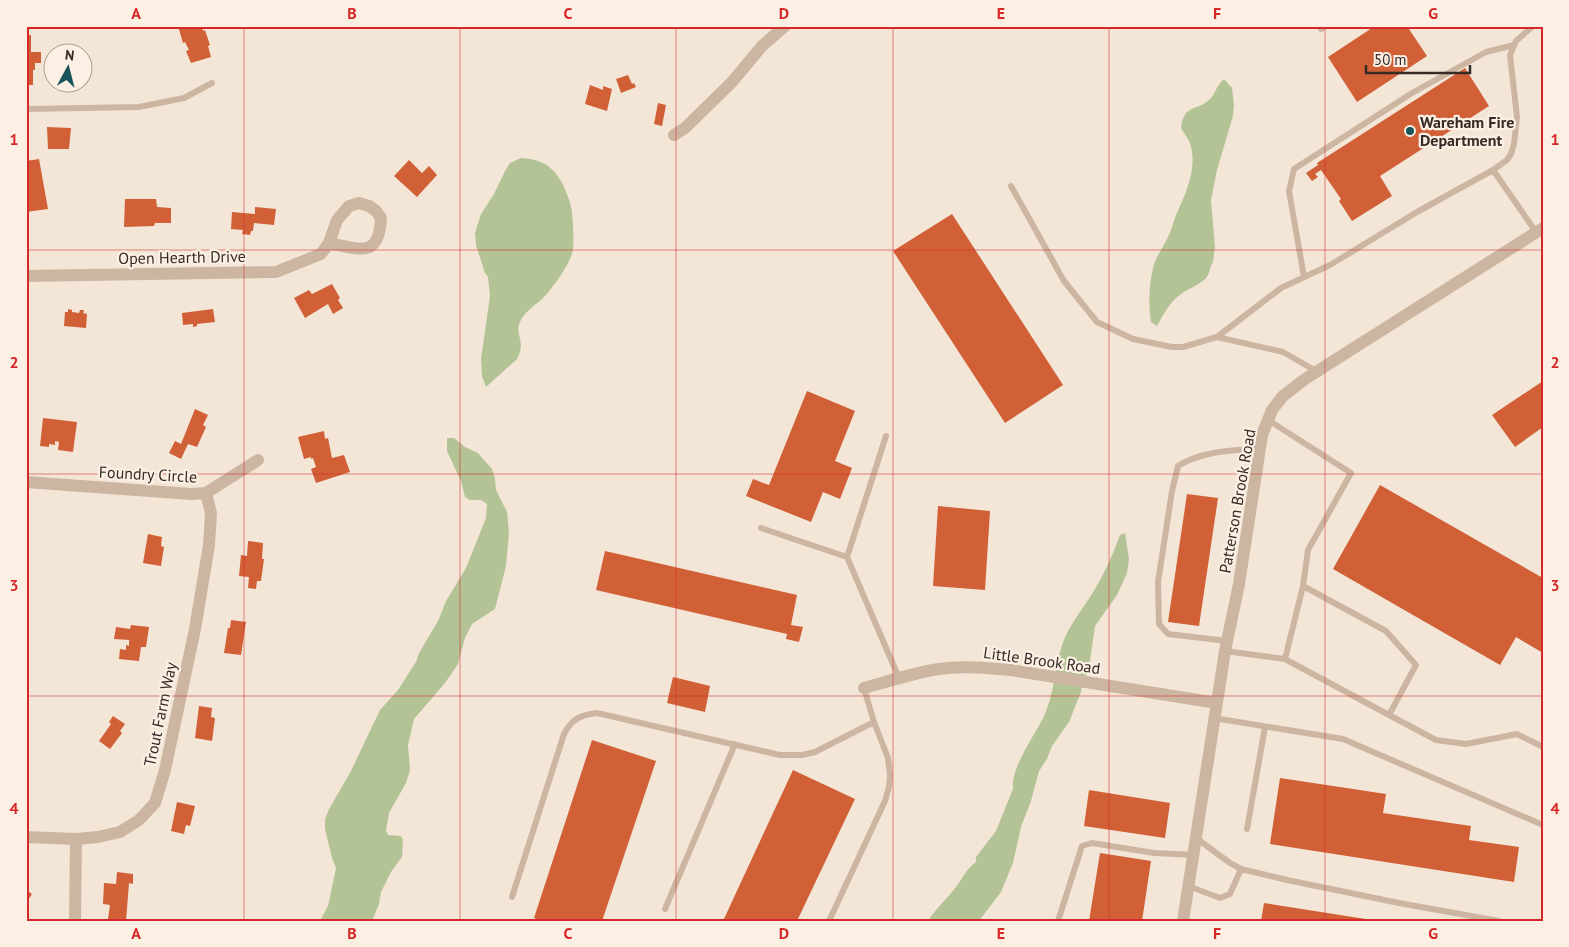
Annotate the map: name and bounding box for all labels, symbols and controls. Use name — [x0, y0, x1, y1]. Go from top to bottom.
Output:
text: A — [131, 3, 141, 23]
text: B — [347, 3, 357, 23]
text: C — [564, 3, 573, 23]
text: D — [779, 3, 789, 23]
text: E — [997, 3, 1005, 23]
text: F — [1213, 3, 1221, 23]
text: G — [1428, 3, 1438, 23]
north arrow — [42, 42, 92, 92]
scale bar — [1366, 42, 1470, 74]
text: N — [64, 46, 75, 65]
text: 50 m — [1374, 50, 1407, 69]
place label: Wareham Fire Department — [1420, 112, 1514, 150]
marker: Wareham Fire Department — [1404, 125, 1416, 137]
text: 1 — [9, 129, 19, 149]
text: 1 — [1550, 129, 1560, 149]
street label: Open Hearth Drive — [118, 246, 246, 268]
text: 2 — [9, 352, 19, 372]
text: 2 — [1550, 352, 1560, 372]
street label: Patterson Brook Road — [1214, 427, 1260, 575]
street label: Foundry Circle — [98, 461, 198, 487]
text: 3 — [9, 575, 19, 595]
text: 3 — [1550, 575, 1560, 595]
street label: Little Brook Road — [982, 642, 1102, 678]
street label: Trout Farm Way — [139, 659, 181, 768]
text: 4 — [9, 798, 19, 818]
text: 4 — [1550, 798, 1560, 818]
text: A — [131, 923, 141, 943]
text: B — [347, 923, 357, 943]
text: C — [564, 923, 573, 943]
text: D — [779, 923, 789, 943]
text: E — [997, 923, 1005, 943]
text: F — [1213, 923, 1221, 943]
text: G — [1428, 923, 1438, 943]

